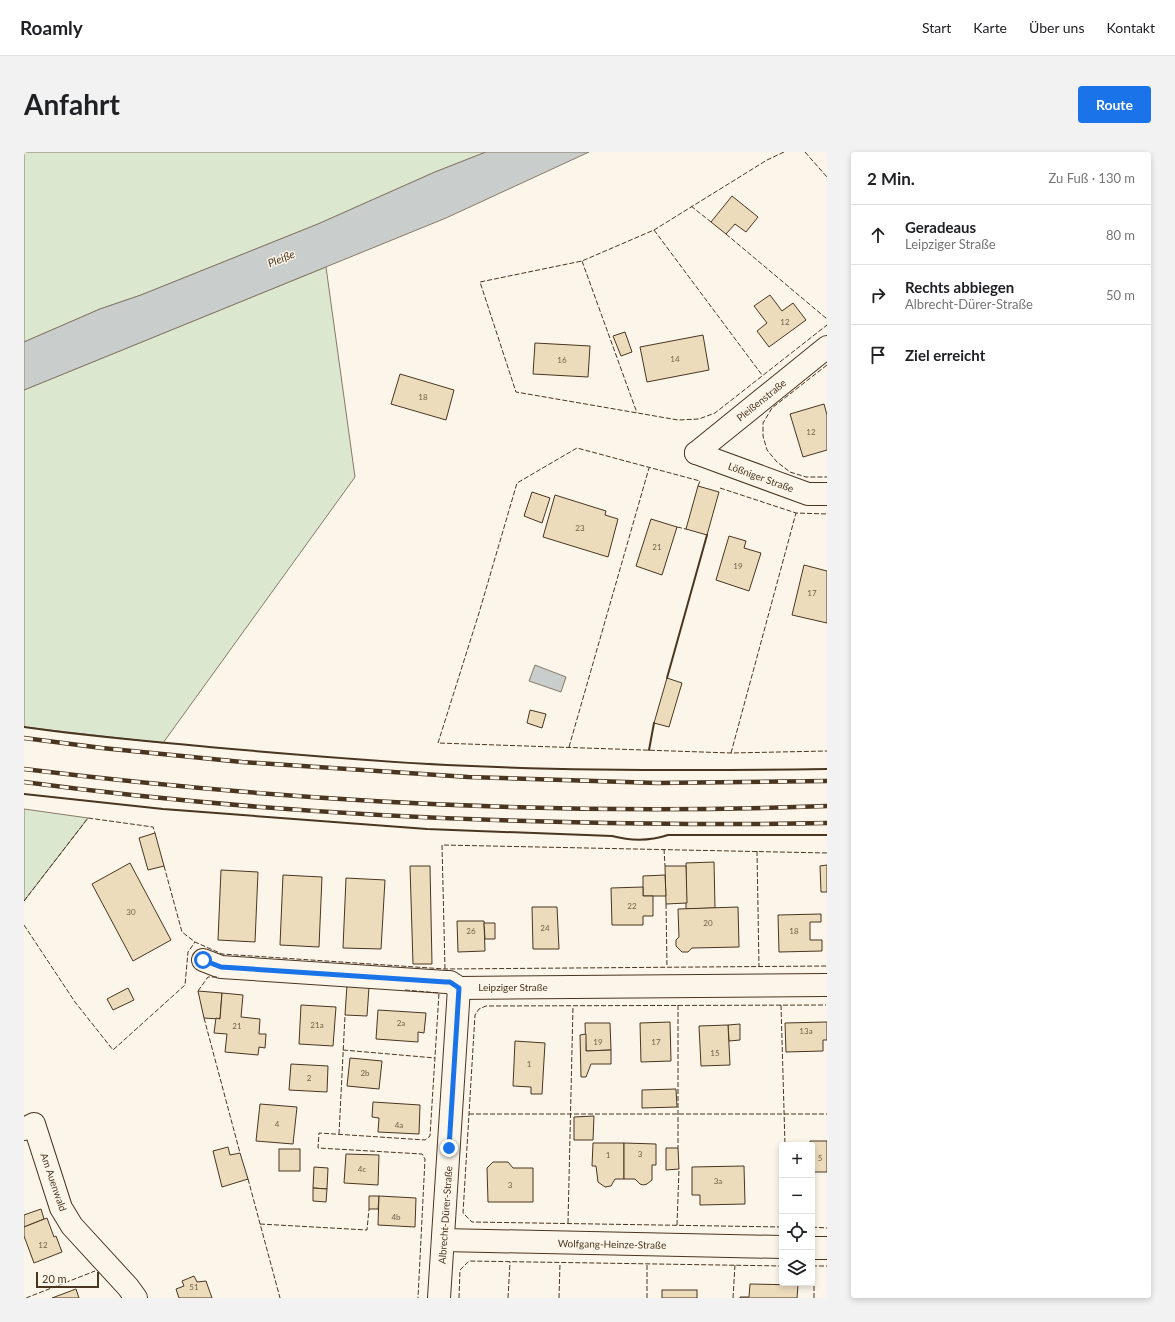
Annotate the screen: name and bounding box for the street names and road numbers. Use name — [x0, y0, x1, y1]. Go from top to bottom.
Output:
street label: Pleißenstraße — [734, 376, 788, 424]
street label: Lößniger Straße — [727, 460, 795, 494]
street label: Leipziger Straße — [478, 981, 548, 993]
street label: Am Auenwald — [38, 1151, 70, 1213]
street label: Albrecht-Dürer-Straße — [436, 1166, 454, 1264]
street label: Wolfgang-Heinze-Straße — [558, 1237, 666, 1251]

